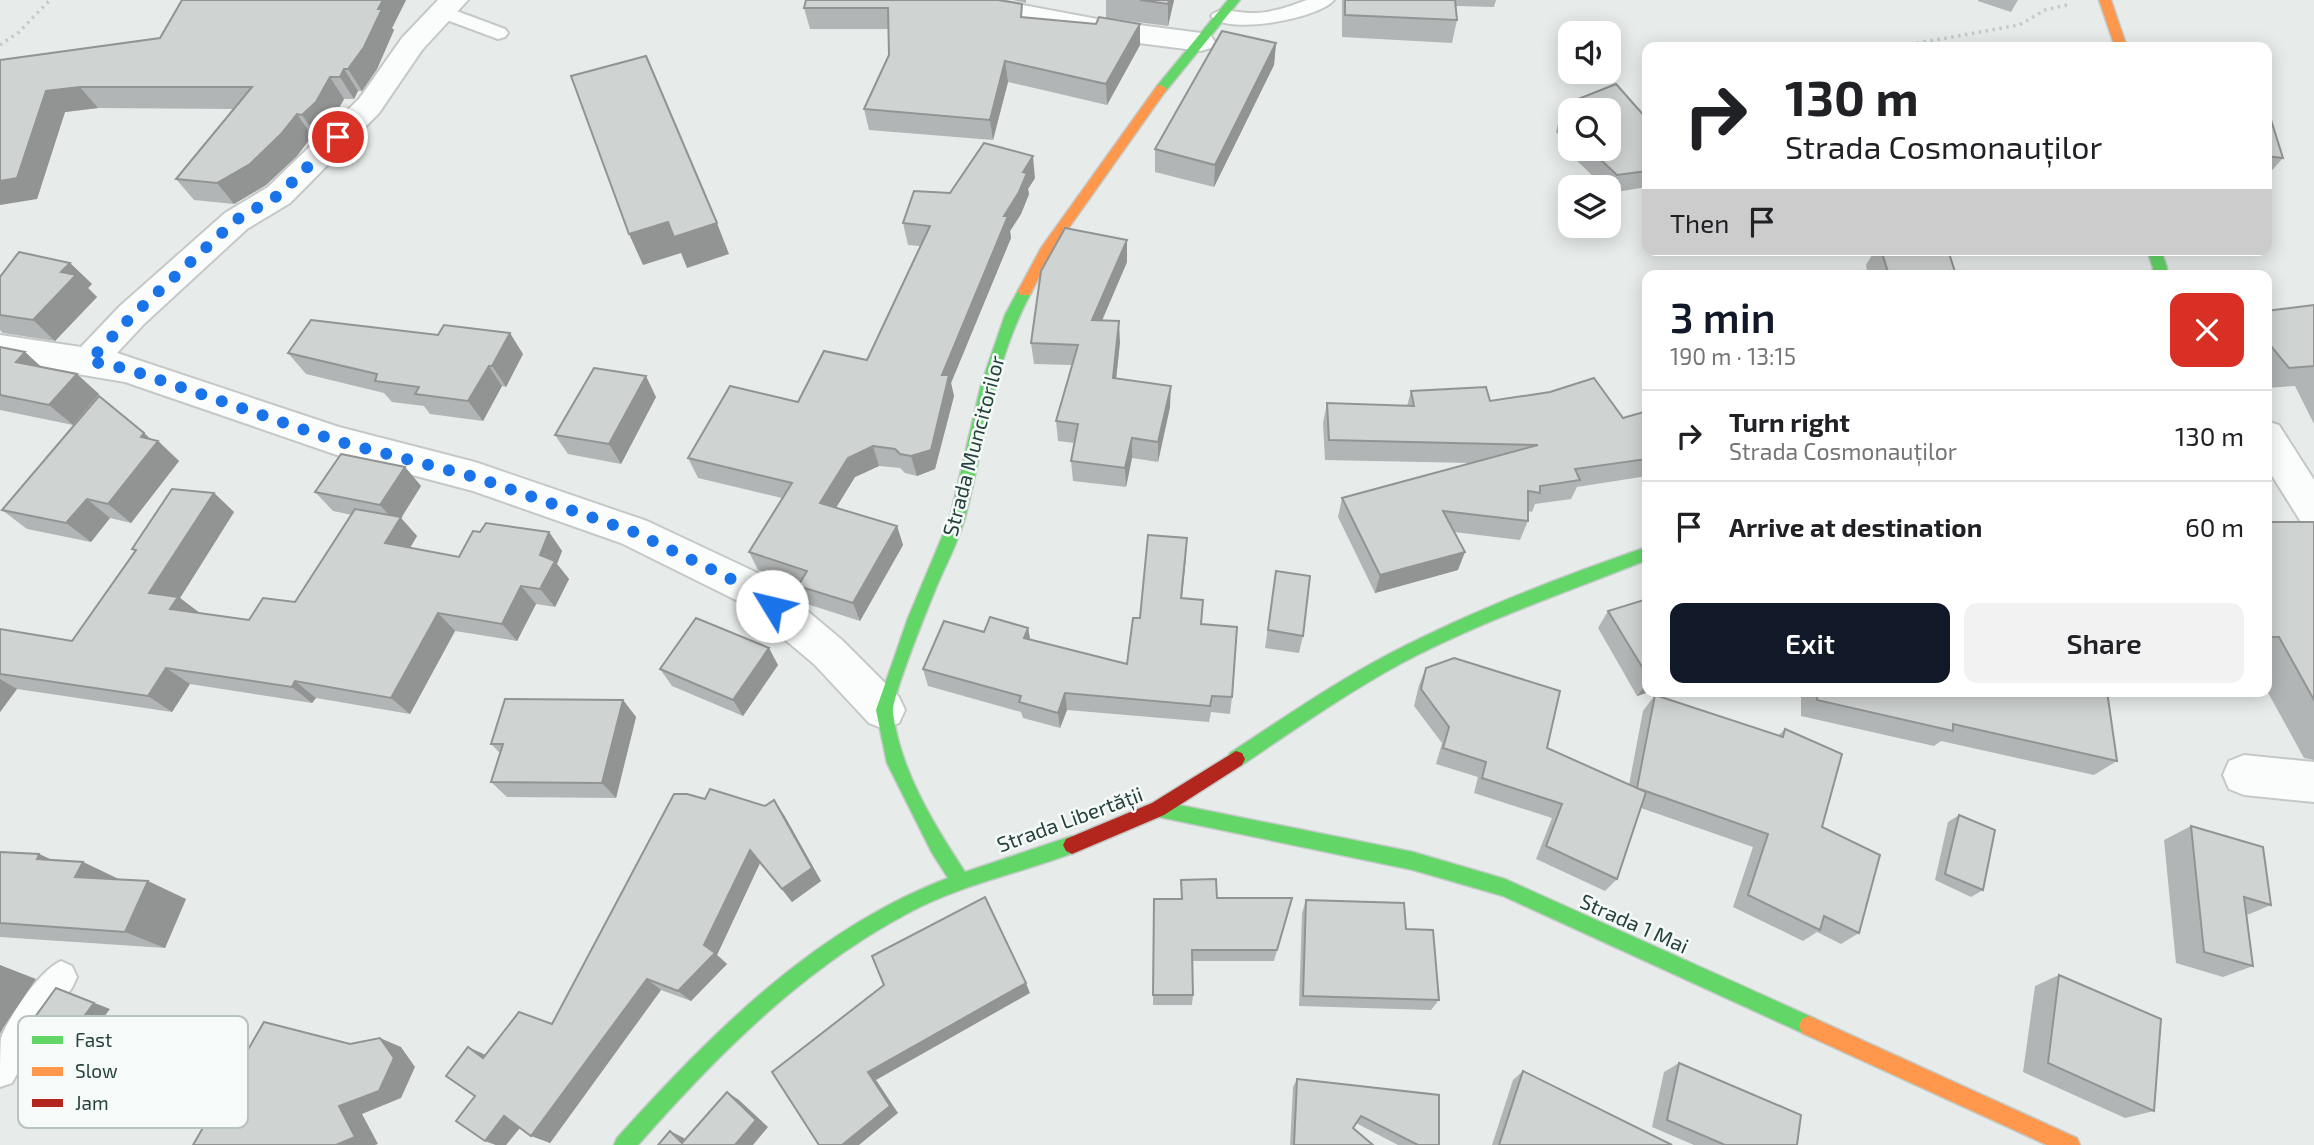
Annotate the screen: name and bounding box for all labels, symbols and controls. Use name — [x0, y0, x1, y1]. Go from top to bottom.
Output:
map controls — [1558, 21, 1621, 238]
button: sound — [1558, 21, 1621, 84]
text: 130 m — [1785, 67, 1919, 126]
icon: right — [1670, 70, 1761, 161]
button: search — [1558, 98, 1621, 161]
pin — [308, 107, 368, 167]
icon: arrive — [319, 118, 357, 156]
text: Strada Cosmonauților — [1785, 127, 2102, 165]
button: layers — [1558, 175, 1621, 238]
icon: arrive — [1743, 203, 1781, 241]
text: Then — [1670, 207, 1729, 238]
text: 3 min — [1670, 291, 1776, 341]
button: close — [2170, 293, 2244, 367]
text: 190 m · 13:15 — [1670, 342, 1796, 370]
street label: Strada Muncitorilor — [936, 352, 1009, 539]
text: Turn right — [1729, 406, 1850, 437]
icon: right — [1670, 417, 1708, 455]
text: 130 m — [2175, 420, 2244, 451]
text: Strada Cosmonauților — [1729, 437, 1957, 465]
icon: arrive — [1670, 508, 1708, 546]
text: Arrive at destination — [1729, 511, 1982, 542]
text: 60 m — [2185, 511, 2244, 542]
position arrow — [735, 569, 809, 643]
button: Exit — [1670, 603, 1950, 683]
button: Share — [1964, 603, 2244, 683]
street label: Strada Libertății — [993, 781, 1147, 858]
street label: Strada 1 Mai — [1577, 888, 1693, 958]
legend — [18, 1016, 248, 1128]
text: Fast — [75, 1028, 112, 1051]
text: Slow — [75, 1059, 118, 1082]
text: Jam — [75, 1091, 109, 1114]

